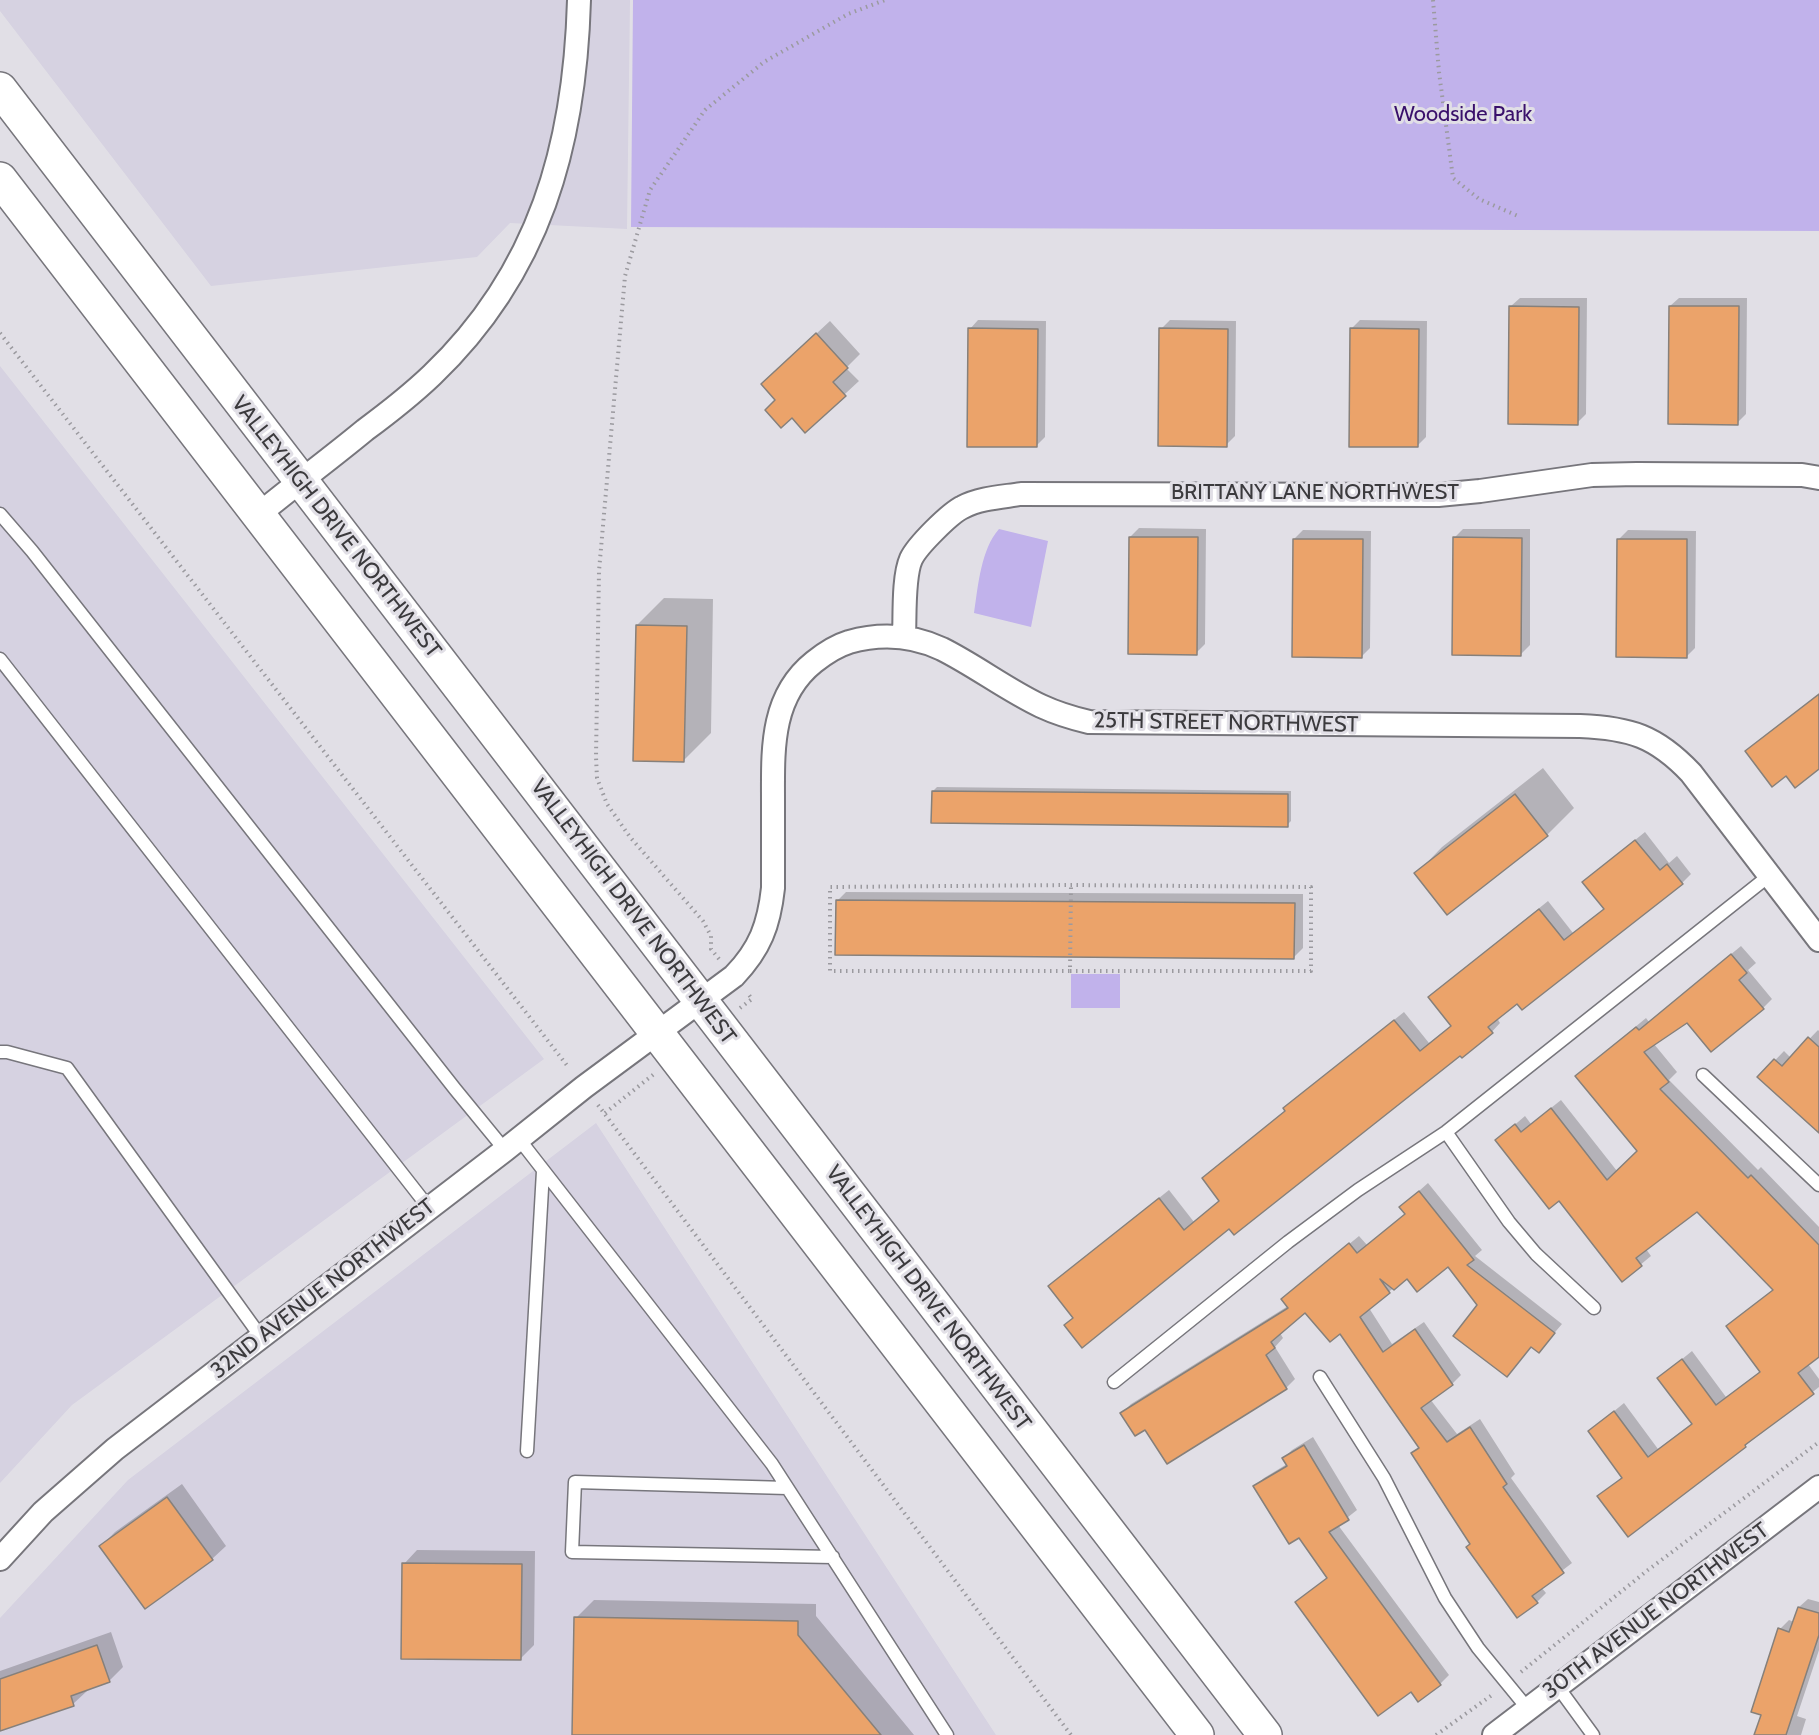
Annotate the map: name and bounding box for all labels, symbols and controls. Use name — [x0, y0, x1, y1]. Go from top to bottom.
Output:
park label: Woodside Park — [1394, 102, 1532, 128]
street label: VALLEYHIGH DRIVE NORTHWEST — [226, 391, 446, 663]
street label: BRITTANY LANE NORTHWEST — [1171, 480, 1459, 506]
street label: 25TH STREET NORTHWEST — [1093, 707, 1359, 739]
street label: VALLEYHIGH DRIVE NORTHWEST — [525, 774, 741, 1050]
street label: VALLEYHIGH DRIVE NORTHWEST — [820, 1160, 1036, 1436]
street label: 32ND AVENUE NORTHWEST — [206, 1193, 440, 1385]
street label: 30TH AVENUE NORTHWEST — [1538, 1517, 1774, 1705]

